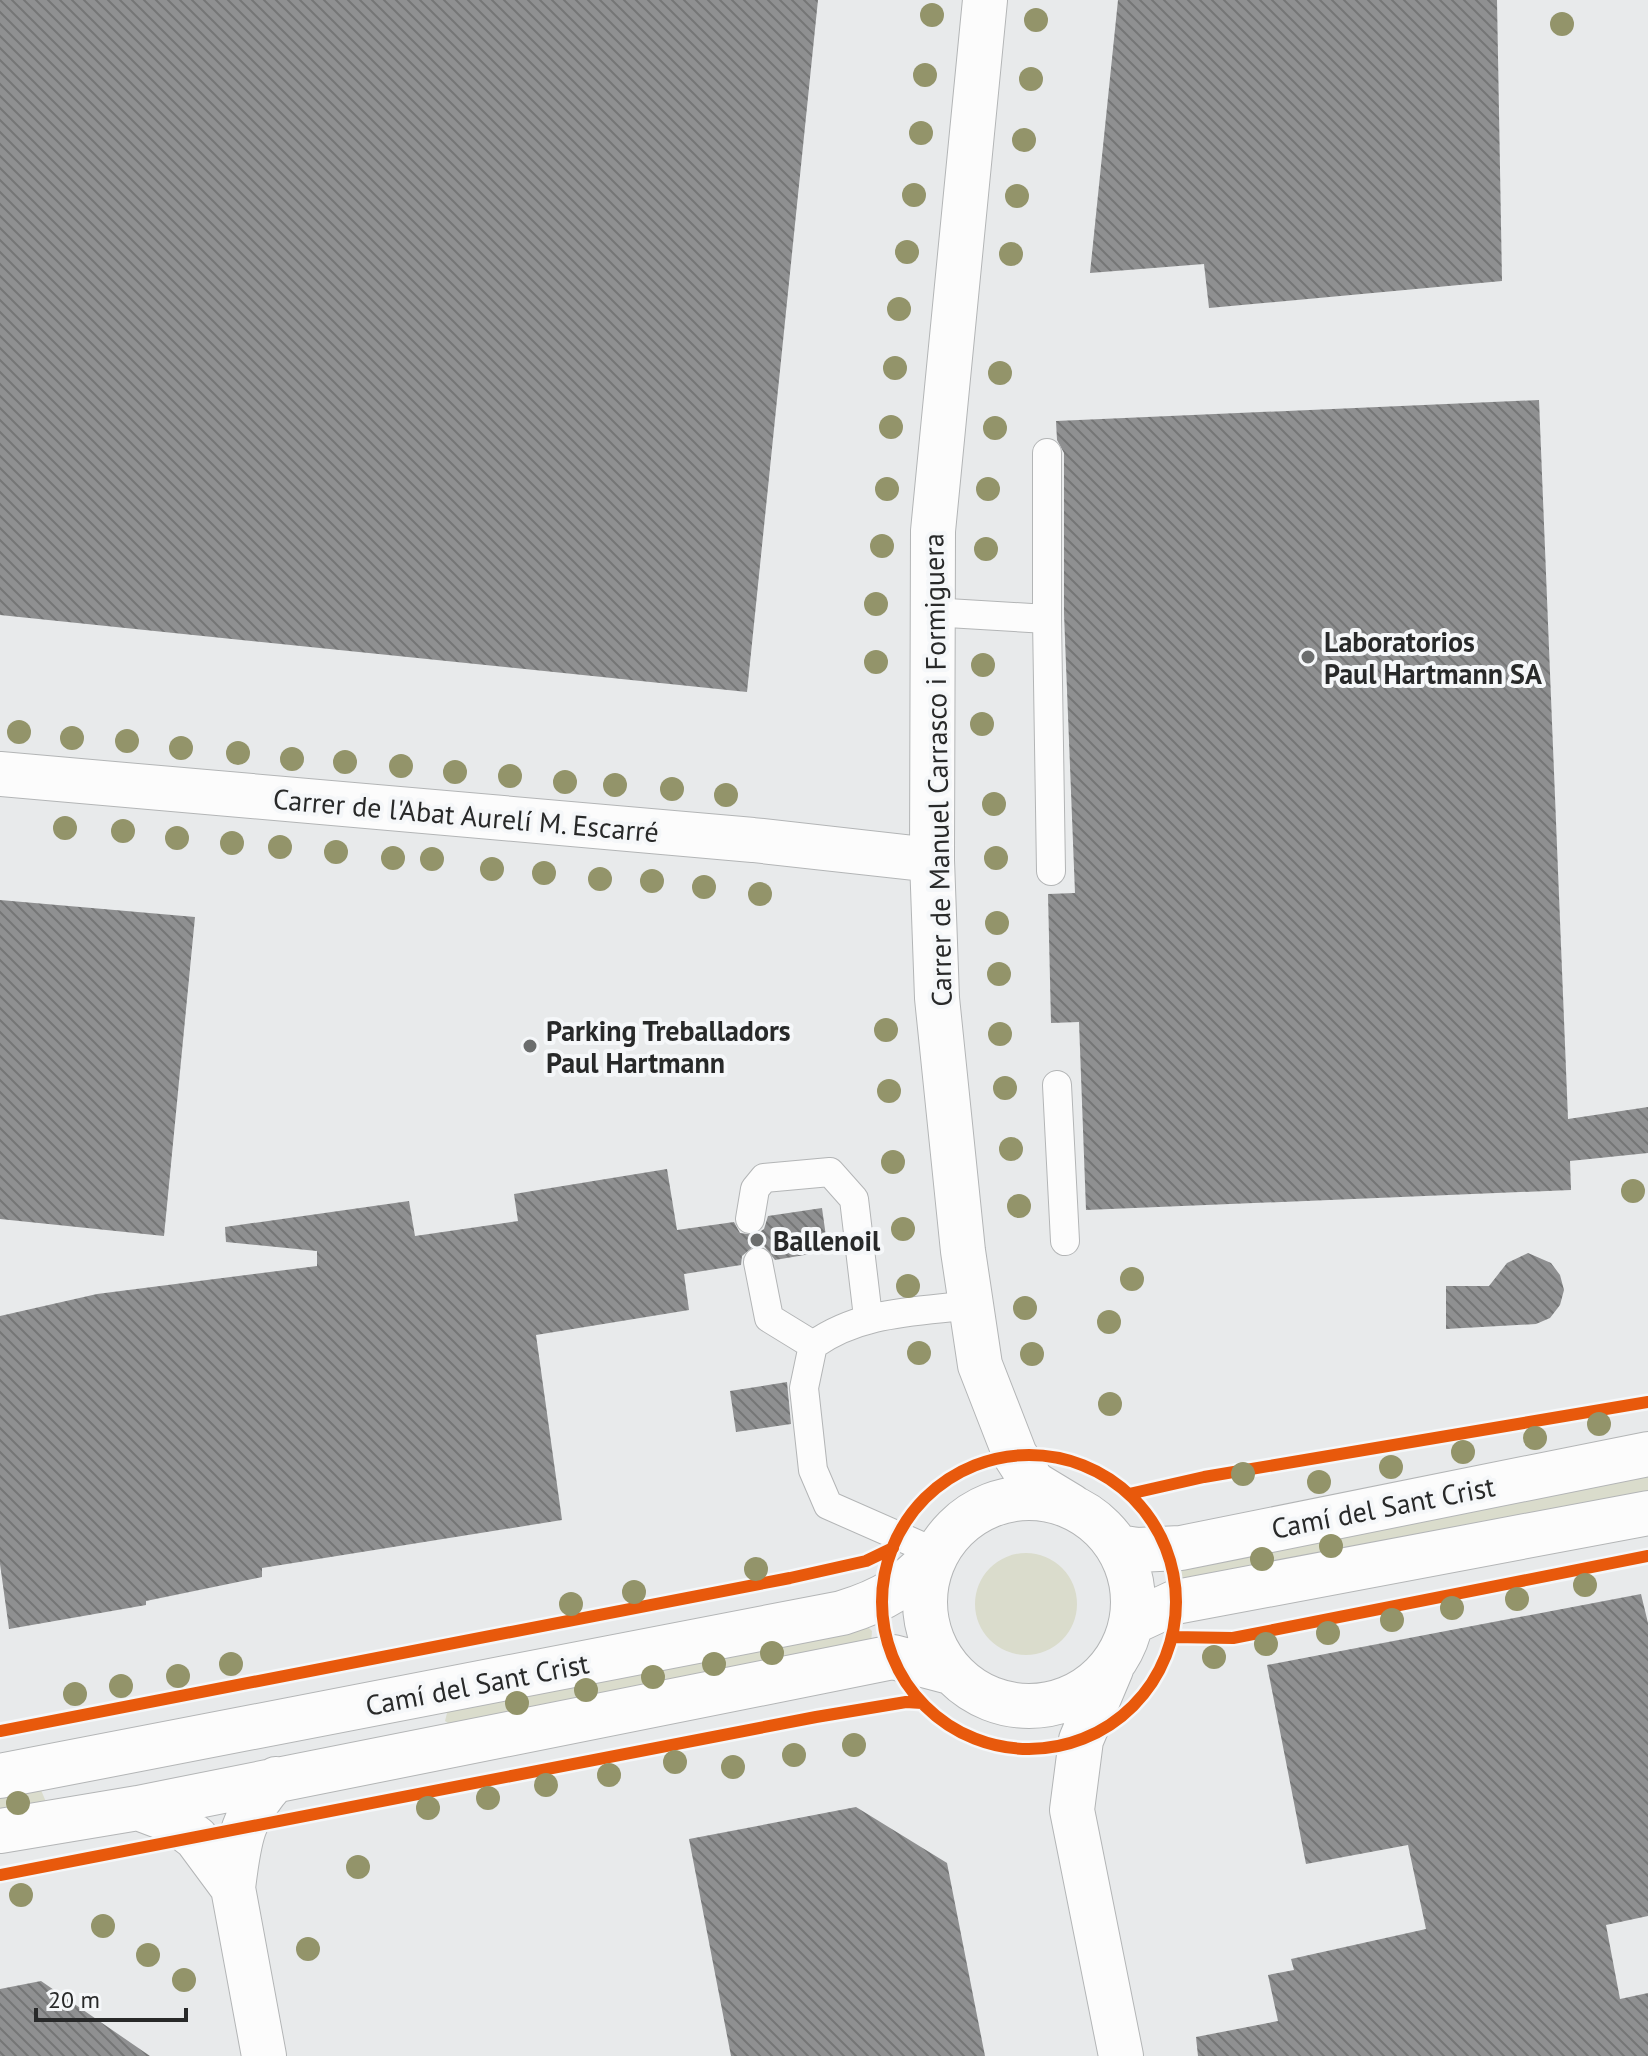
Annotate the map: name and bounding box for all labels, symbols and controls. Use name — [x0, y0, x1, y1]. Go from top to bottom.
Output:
street label: Carrer de Manuel Carrasco i Formiguera — [914, 533, 960, 1007]
place label: Laboratorios Paul Hartmann SA — [1324, 623, 1542, 692]
marker: Laboratorios Paul Hartmann SA — [1299, 648, 1317, 666]
street label: Carrer de l'Abat Aurelí M. Escarré — [272, 780, 660, 850]
place label: Parking Treballadors Paul Hartmann — [546, 1012, 791, 1081]
marker: Parking Treballadors Paul Hartmann — [521, 1037, 539, 1055]
place label: Ballenoil — [773, 1222, 881, 1259]
marker: Ballenoil — [748, 1231, 766, 1249]
street label: Camí del Sant Crist — [1268, 1467, 1498, 1547]
street label: Camí del Sant Crist — [362, 1644, 592, 1724]
scale bar — [36, 1972, 186, 2022]
text: 20 m — [48, 1984, 100, 2015]

